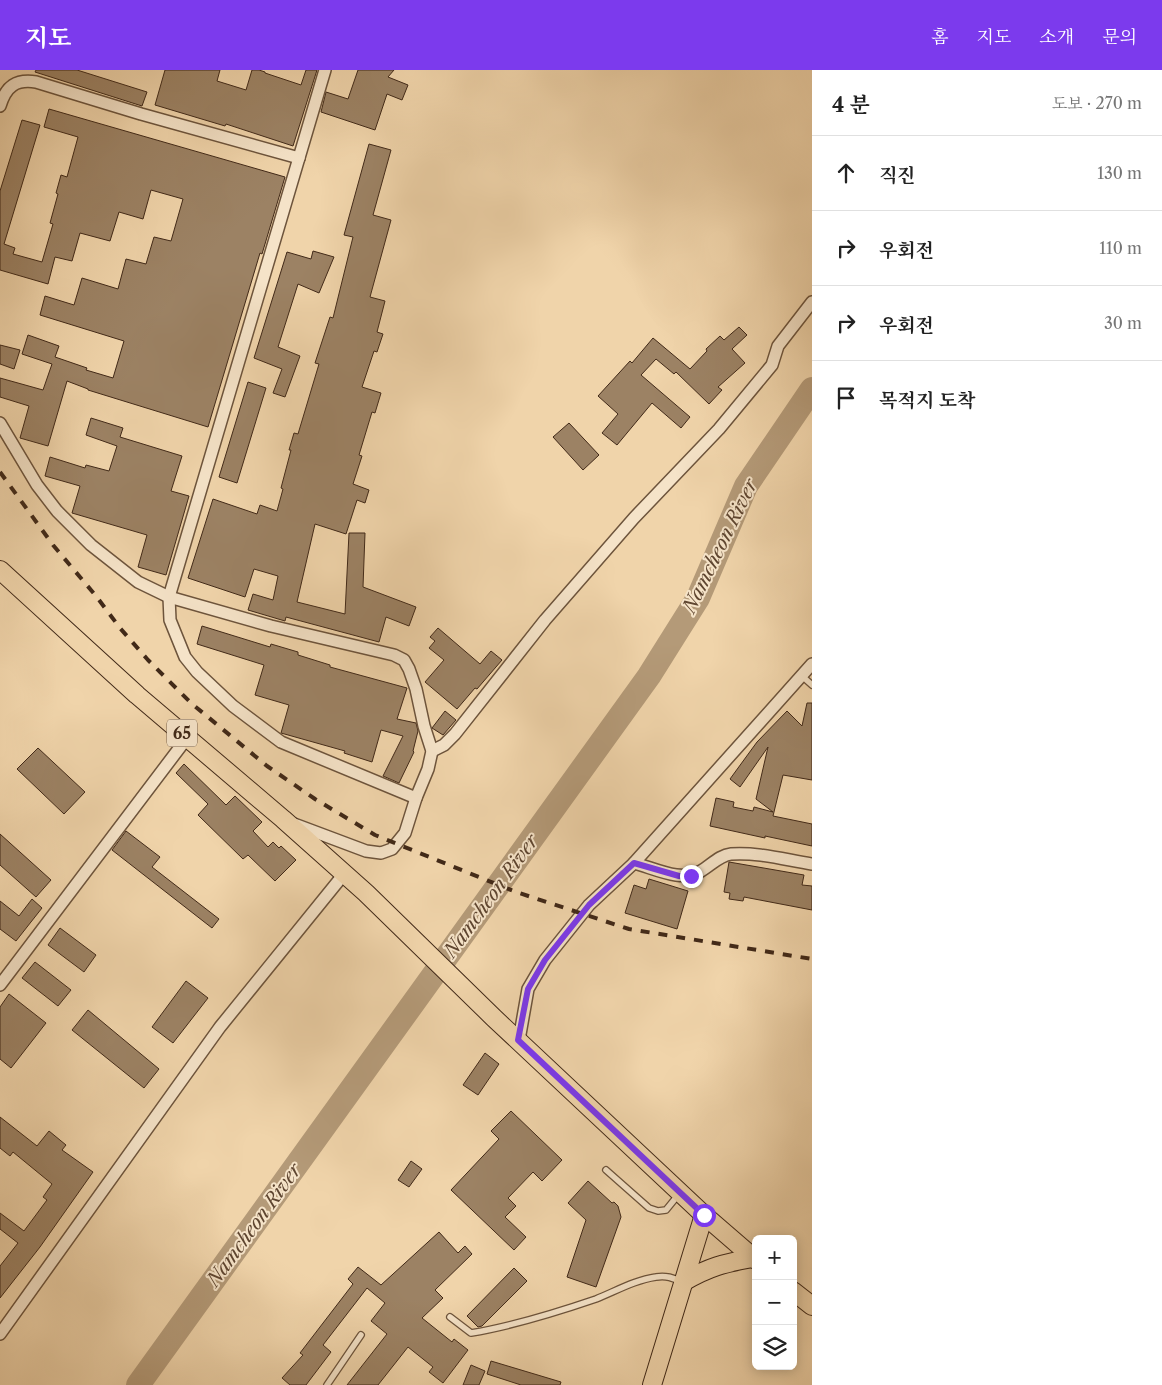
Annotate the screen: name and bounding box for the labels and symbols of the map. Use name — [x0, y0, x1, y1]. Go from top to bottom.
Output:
water label: Namcheon River — [677, 474, 763, 619]
road number: 65 — [167, 720, 197, 746]
water label: Namcheon River — [438, 829, 544, 964]
route end — [680, 865, 703, 888]
water label: Namcheon River — [201, 1158, 307, 1293]
route start — [693, 1204, 716, 1227]

